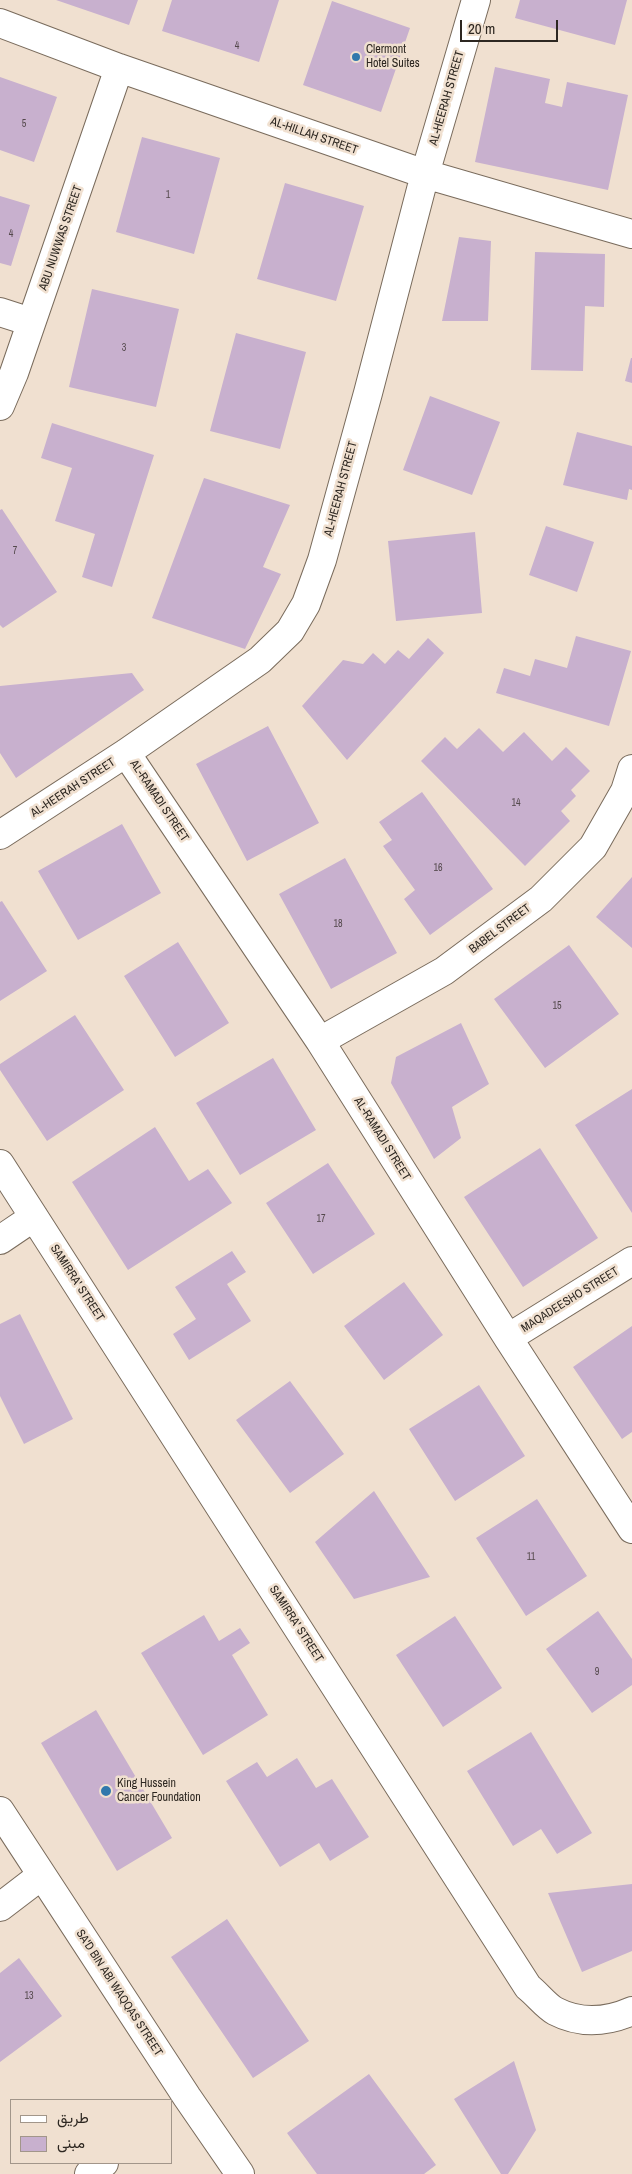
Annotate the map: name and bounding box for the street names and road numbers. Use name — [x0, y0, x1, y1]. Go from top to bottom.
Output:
street label: AL-HEERAH STREET — [427, 49, 467, 147]
street label: AL-HILLAH STREET — [268, 114, 360, 158]
street label: ABU NUWWAS STREET — [36, 184, 86, 292]
street label: AL-HEERAH STREET — [321, 440, 361, 538]
street label: AL-HEERAH STREET — [28, 755, 118, 821]
street label: AL-RAMADI STREET — [126, 758, 192, 844]
street label: BABEL STREET — [466, 901, 534, 957]
street label: AL-RAMADI STREET — [351, 1095, 413, 1183]
street label: SAMIRRA' STREET — [47, 1242, 107, 1324]
street label: MAQADEESHO STREET — [519, 1264, 621, 1336]
street label: SAMIRRA' STREET — [266, 1583, 326, 1665]
street label: SA'D BIN ABI WAQQAS STREET — [73, 1927, 165, 2059]

